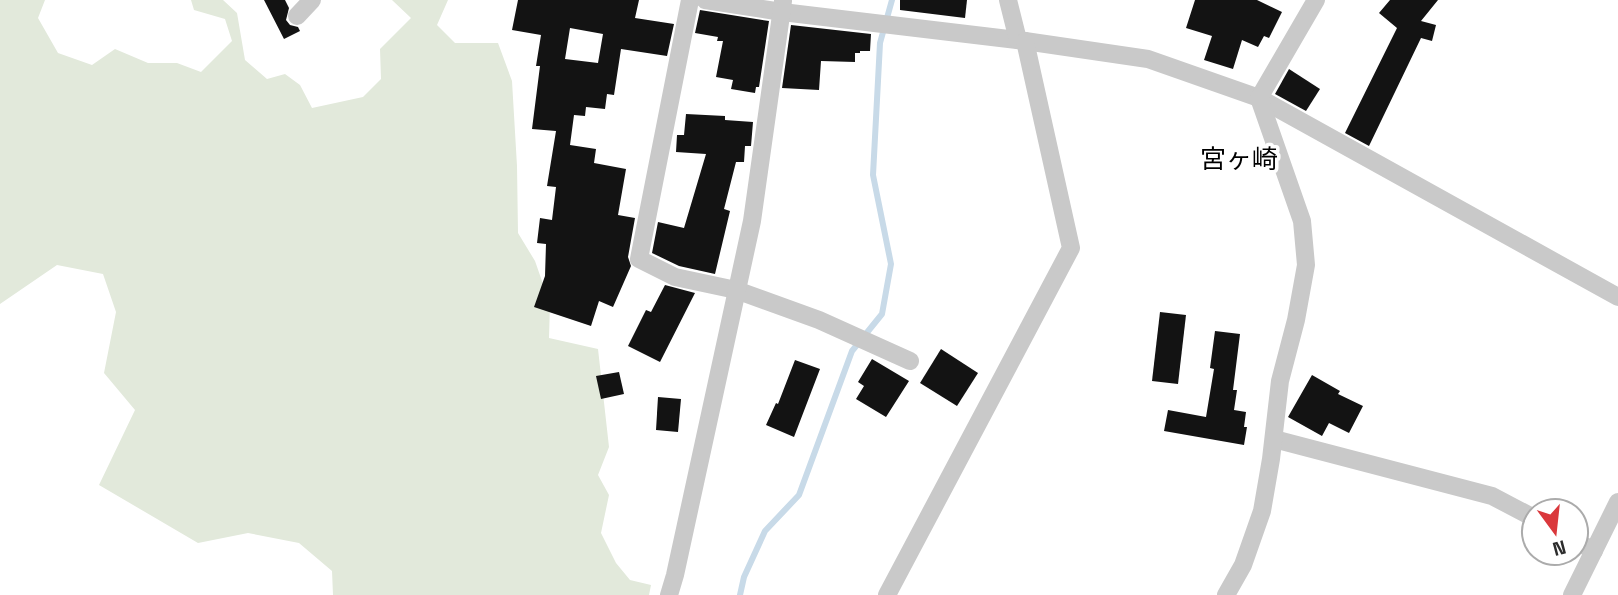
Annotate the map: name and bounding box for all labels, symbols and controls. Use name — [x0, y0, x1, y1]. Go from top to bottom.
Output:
district label: 宮ヶ崎 — [1200, 142, 1278, 176]
north arrow — [1520, 497, 1590, 567]
text: N — [1550, 534, 1569, 562]

